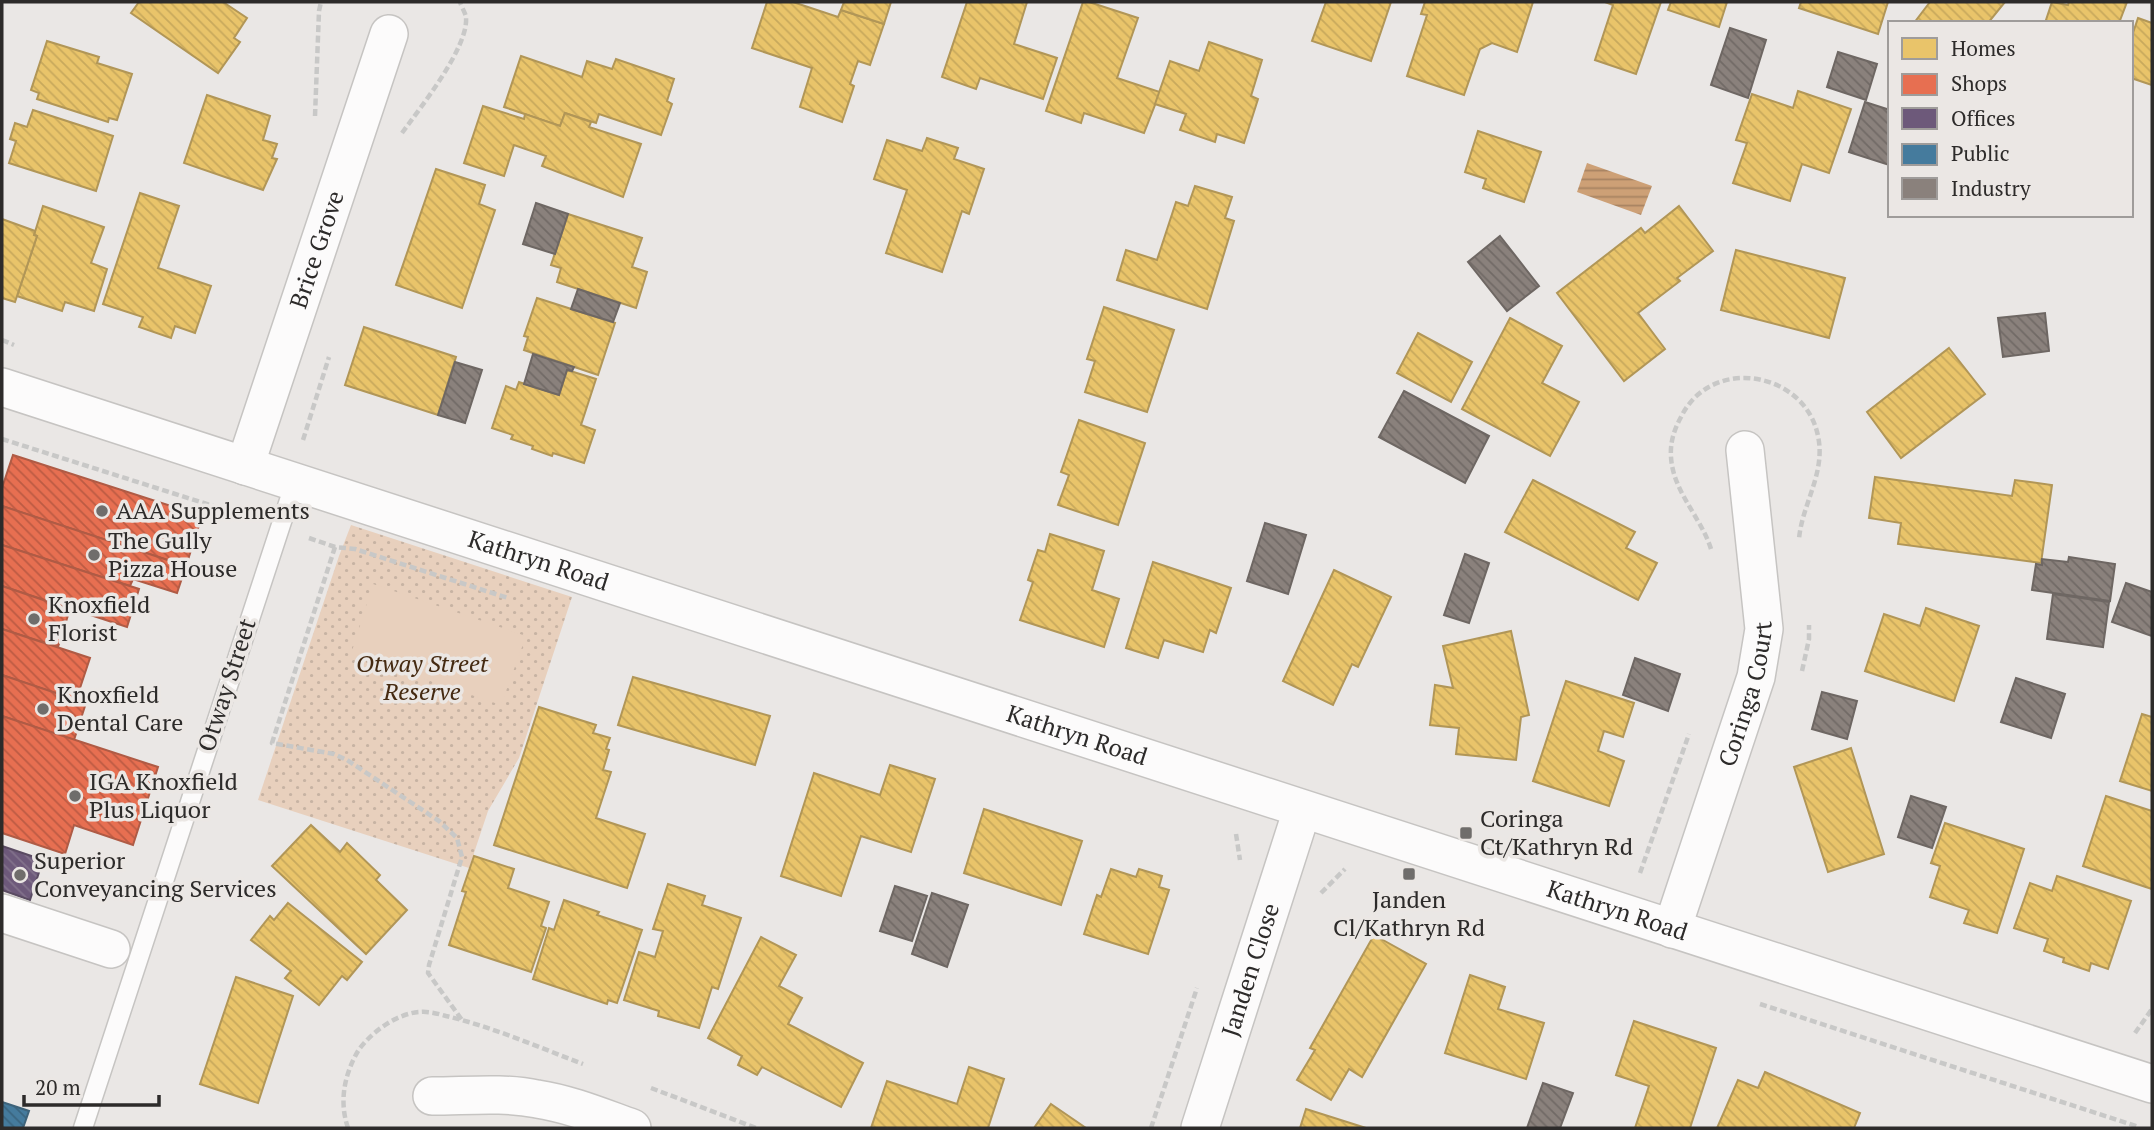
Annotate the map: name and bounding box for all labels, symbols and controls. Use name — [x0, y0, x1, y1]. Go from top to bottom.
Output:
legend — [1888, 21, 2133, 217]
text: Homes — [1951, 34, 2016, 62]
text: Shops — [1951, 69, 2007, 97]
text: Offices — [1951, 104, 2015, 132]
text: Public — [1951, 139, 2009, 167]
text: Industry — [1951, 174, 2031, 202]
street label: Brice Grove — [282, 186, 351, 312]
place label: AAA Supplements — [116, 494, 310, 526]
marker: AAA Supplements — [94, 503, 110, 519]
street label: Kathryn Road — [464, 522, 613, 598]
place label: The Gully Pizza House — [108, 524, 237, 584]
marker: The Gully Pizza House — [86, 547, 102, 563]
place label: Knoxfield Florist — [48, 588, 150, 648]
marker: Knoxfield Florist — [26, 611, 42, 627]
street label: Otway Street — [189, 614, 263, 755]
street label: Coringa Court — [1710, 620, 1779, 770]
park label: Otway Street Reserve — [356, 647, 489, 707]
place label: Knoxfield Dental Care — [57, 678, 183, 738]
street label: Kathryn Road — [1003, 697, 1152, 772]
marker: Knoxfield Dental Care — [35, 701, 51, 717]
place label: IGA Knoxfield Plus Liquor — [89, 765, 238, 825]
marker: IGA Knoxfield Plus Liquor — [67, 788, 83, 804]
place label: Coringa Ct/Kathryn Rd — [1480, 802, 1633, 862]
marker: Coringa Ct/Kathryn Rd — [1458, 825, 1474, 841]
place label: Superior Conveyancing Services — [34, 844, 277, 904]
marker: Janden Cl/Kathryn Rd — [1401, 866, 1417, 882]
marker: Superior Conveyancing Services — [12, 867, 28, 883]
street label: Kathryn Road — [1543, 872, 1692, 947]
place label: Janden Cl/Kathryn Rd — [1333, 883, 1485, 943]
street label: Janden Close — [1213, 899, 1286, 1040]
scale bar — [24, 1064, 159, 1108]
text: 20 m — [35, 1073, 81, 1101]

